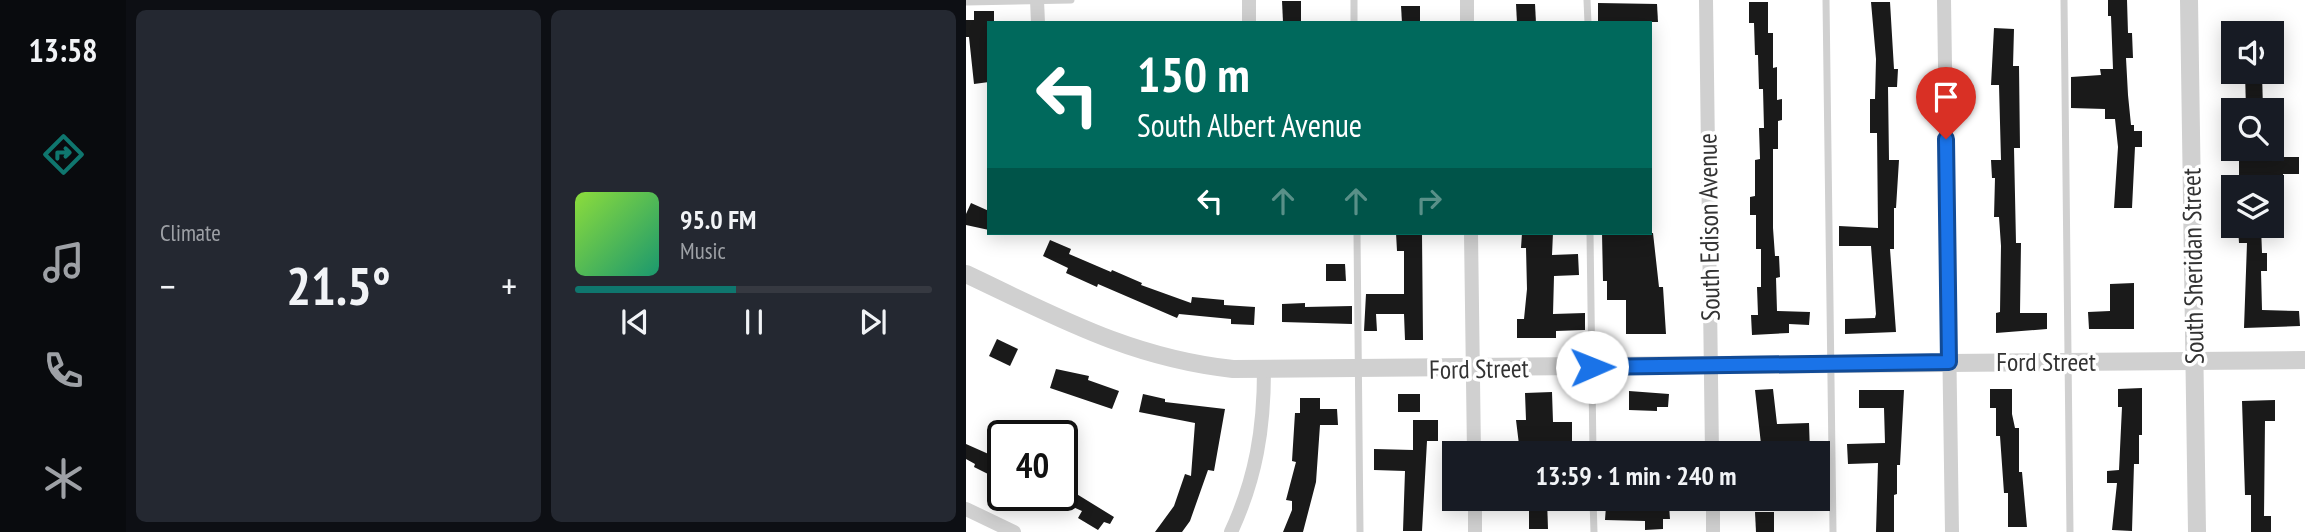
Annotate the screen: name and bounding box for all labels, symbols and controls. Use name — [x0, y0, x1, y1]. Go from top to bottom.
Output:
map controls — [2221, 21, 2284, 238]
button: sound — [2221, 21, 2284, 84]
text: 13:58 — [28, 29, 98, 71]
text: 150 m — [1137, 42, 1250, 106]
icon: left — [1022, 49, 1113, 140]
pin — [1916, 67, 1976, 139]
icon: arrive — [1927, 78, 1965, 116]
button: search — [2221, 98, 2284, 161]
text: South Albert Avenue — [1137, 104, 1362, 146]
icon: directions — [39, 130, 88, 179]
street label: South Edison Avenue — [1690, 133, 1727, 321]
street label: South Sheridan Street — [2174, 168, 2211, 364]
button: layers — [2221, 175, 2284, 238]
icon: left — [1191, 182, 1229, 220]
icon: ahead — [1264, 182, 1302, 220]
icon: ahead — [1337, 182, 1375, 220]
icon: right — [1410, 182, 1448, 220]
text: 95.0 FM — [680, 203, 756, 236]
text: Climate — [160, 218, 221, 247]
text: Music — [680, 236, 726, 265]
icon: music — [39, 238, 88, 287]
text: 21.5° — [286, 252, 391, 319]
text: − — [160, 261, 176, 310]
text: + — [501, 261, 517, 310]
icon: previous — [616, 303, 654, 341]
icon: pause — [735, 303, 773, 341]
icon: next — [854, 303, 892, 341]
position arrow — [1555, 330, 1629, 404]
street label: Ford Street — [1996, 345, 2096, 378]
icon: phone — [39, 346, 88, 395]
street label: Ford Street — [1429, 351, 1529, 386]
speed limit sign: 40 — [987, 420, 1078, 511]
icon: climate — [39, 454, 88, 503]
text: 13:59 · 1 min · 240 m — [1536, 459, 1736, 492]

